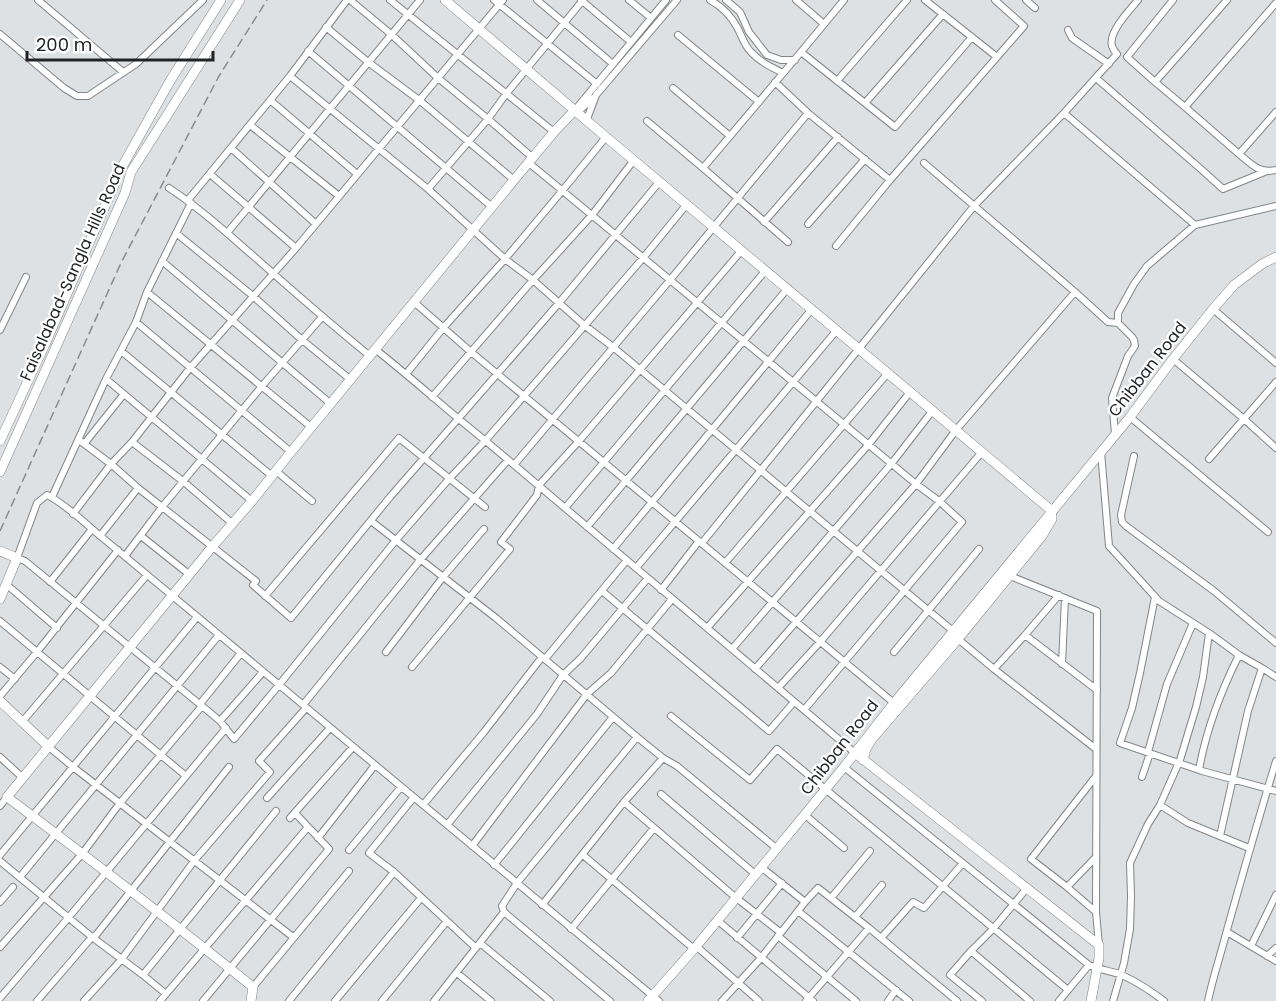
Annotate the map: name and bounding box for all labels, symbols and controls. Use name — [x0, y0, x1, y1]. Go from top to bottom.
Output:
scale bar — [27, 24, 213, 62]
text: 200 m — [36, 32, 92, 57]
street label: Faisalabad-Sangla Hills Road — [14, 160, 131, 384]
street label: Chibban Road — [1103, 317, 1192, 422]
street label: Chibban Road — [795, 695, 884, 800]

